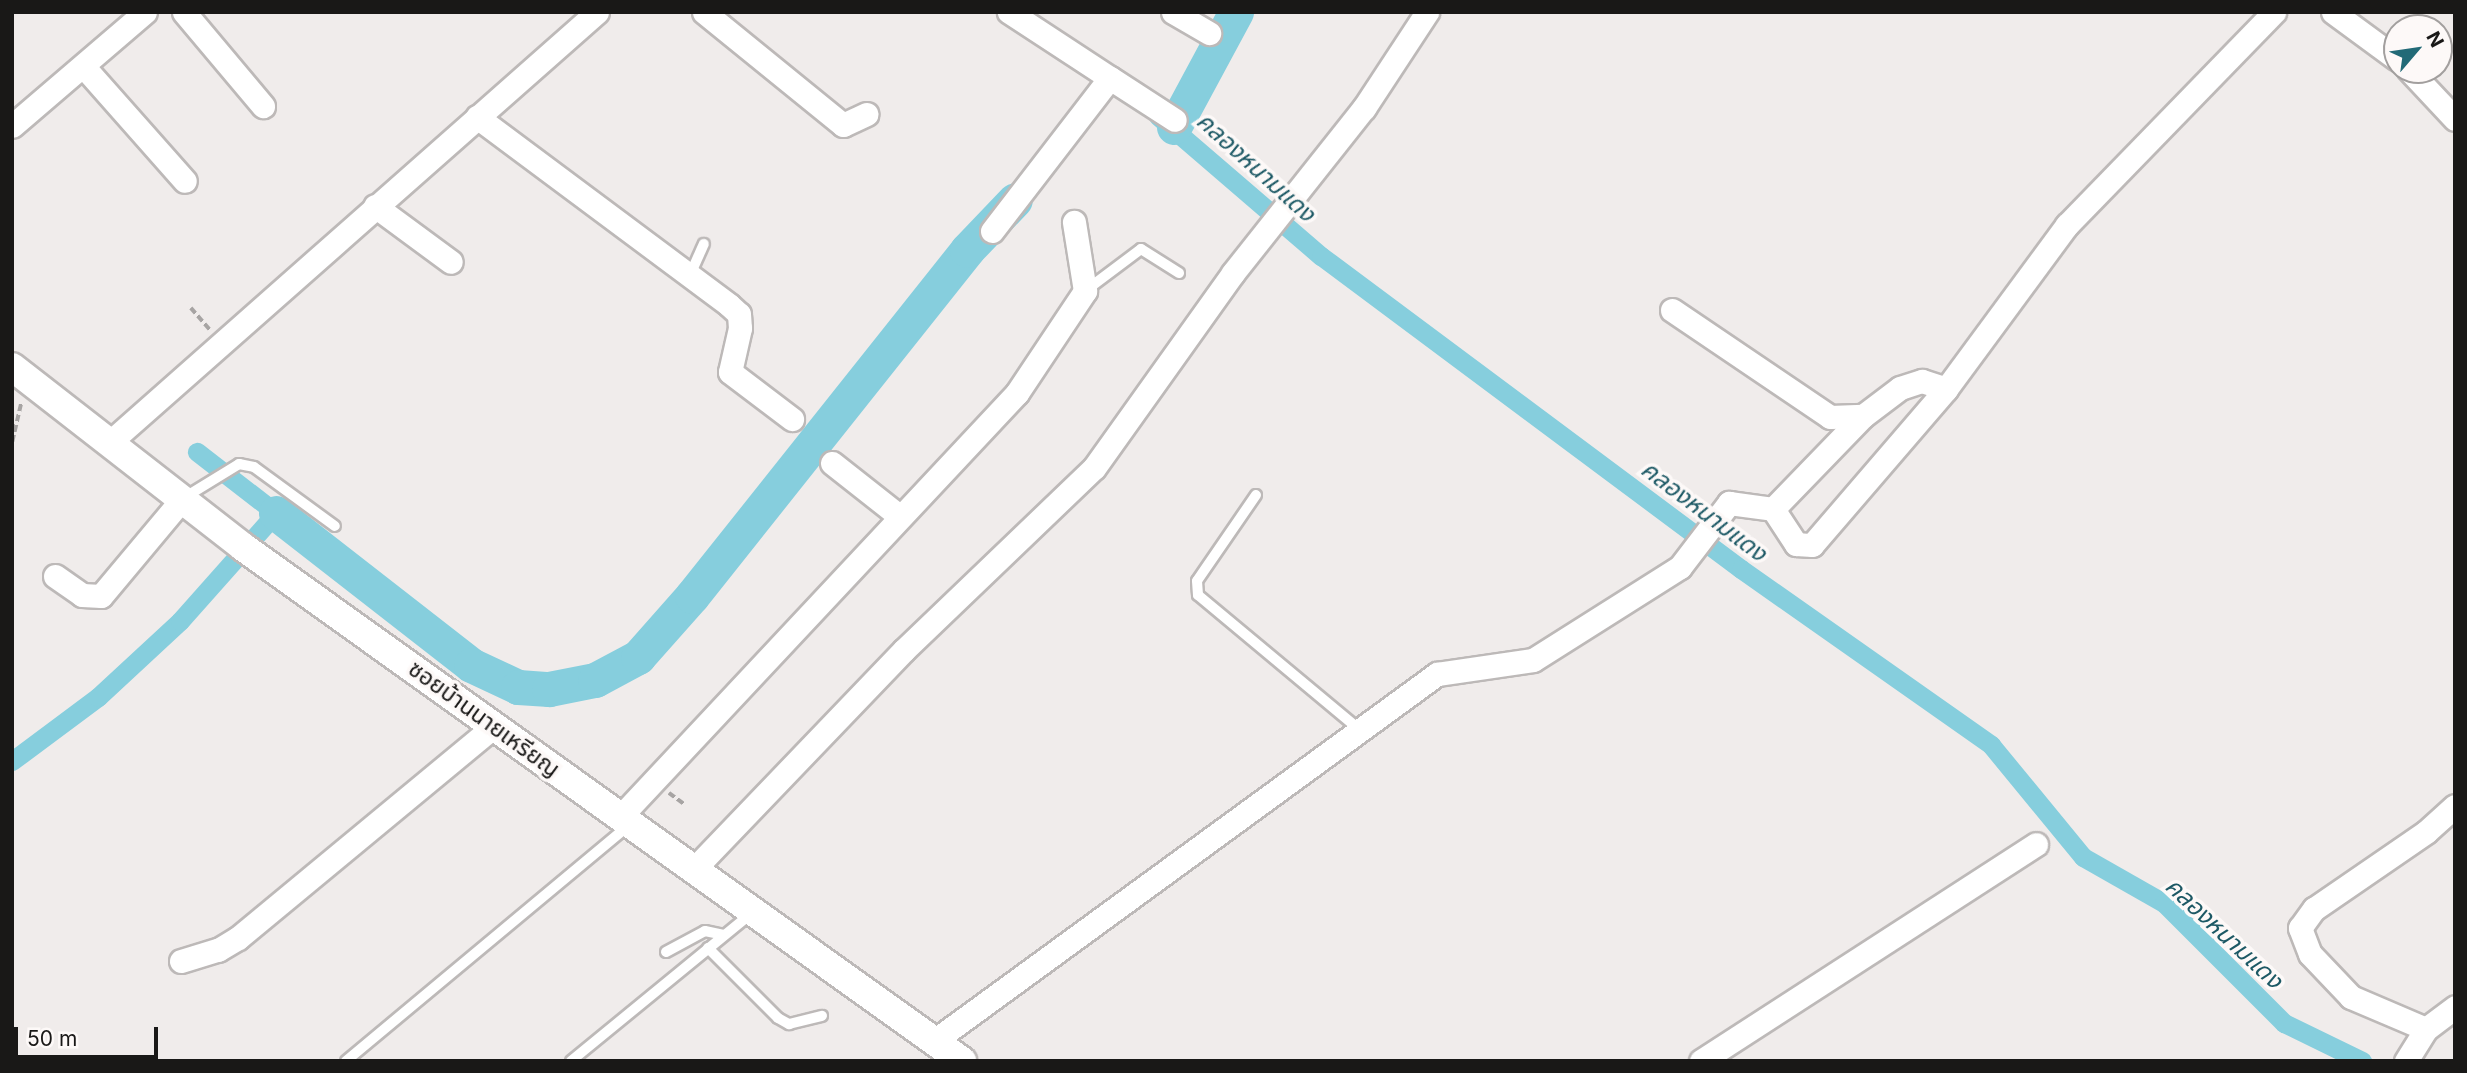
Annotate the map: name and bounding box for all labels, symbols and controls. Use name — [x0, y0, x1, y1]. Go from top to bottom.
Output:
north arrow — [2383, 14, 2453, 84]
text: N — [2421, 28, 2449, 51]
water label: คลองหนามแดง — [1191, 106, 1321, 228]
water label: คลองหนามแดง — [1636, 455, 1772, 567]
street label: ซอยบ้านนายเหรียญ — [403, 655, 565, 783]
water label: คลองหนามแดง — [2160, 872, 2288, 994]
scale bar — [18, 1014, 161, 1058]
text: 50 m — [27, 1026, 77, 1051]

